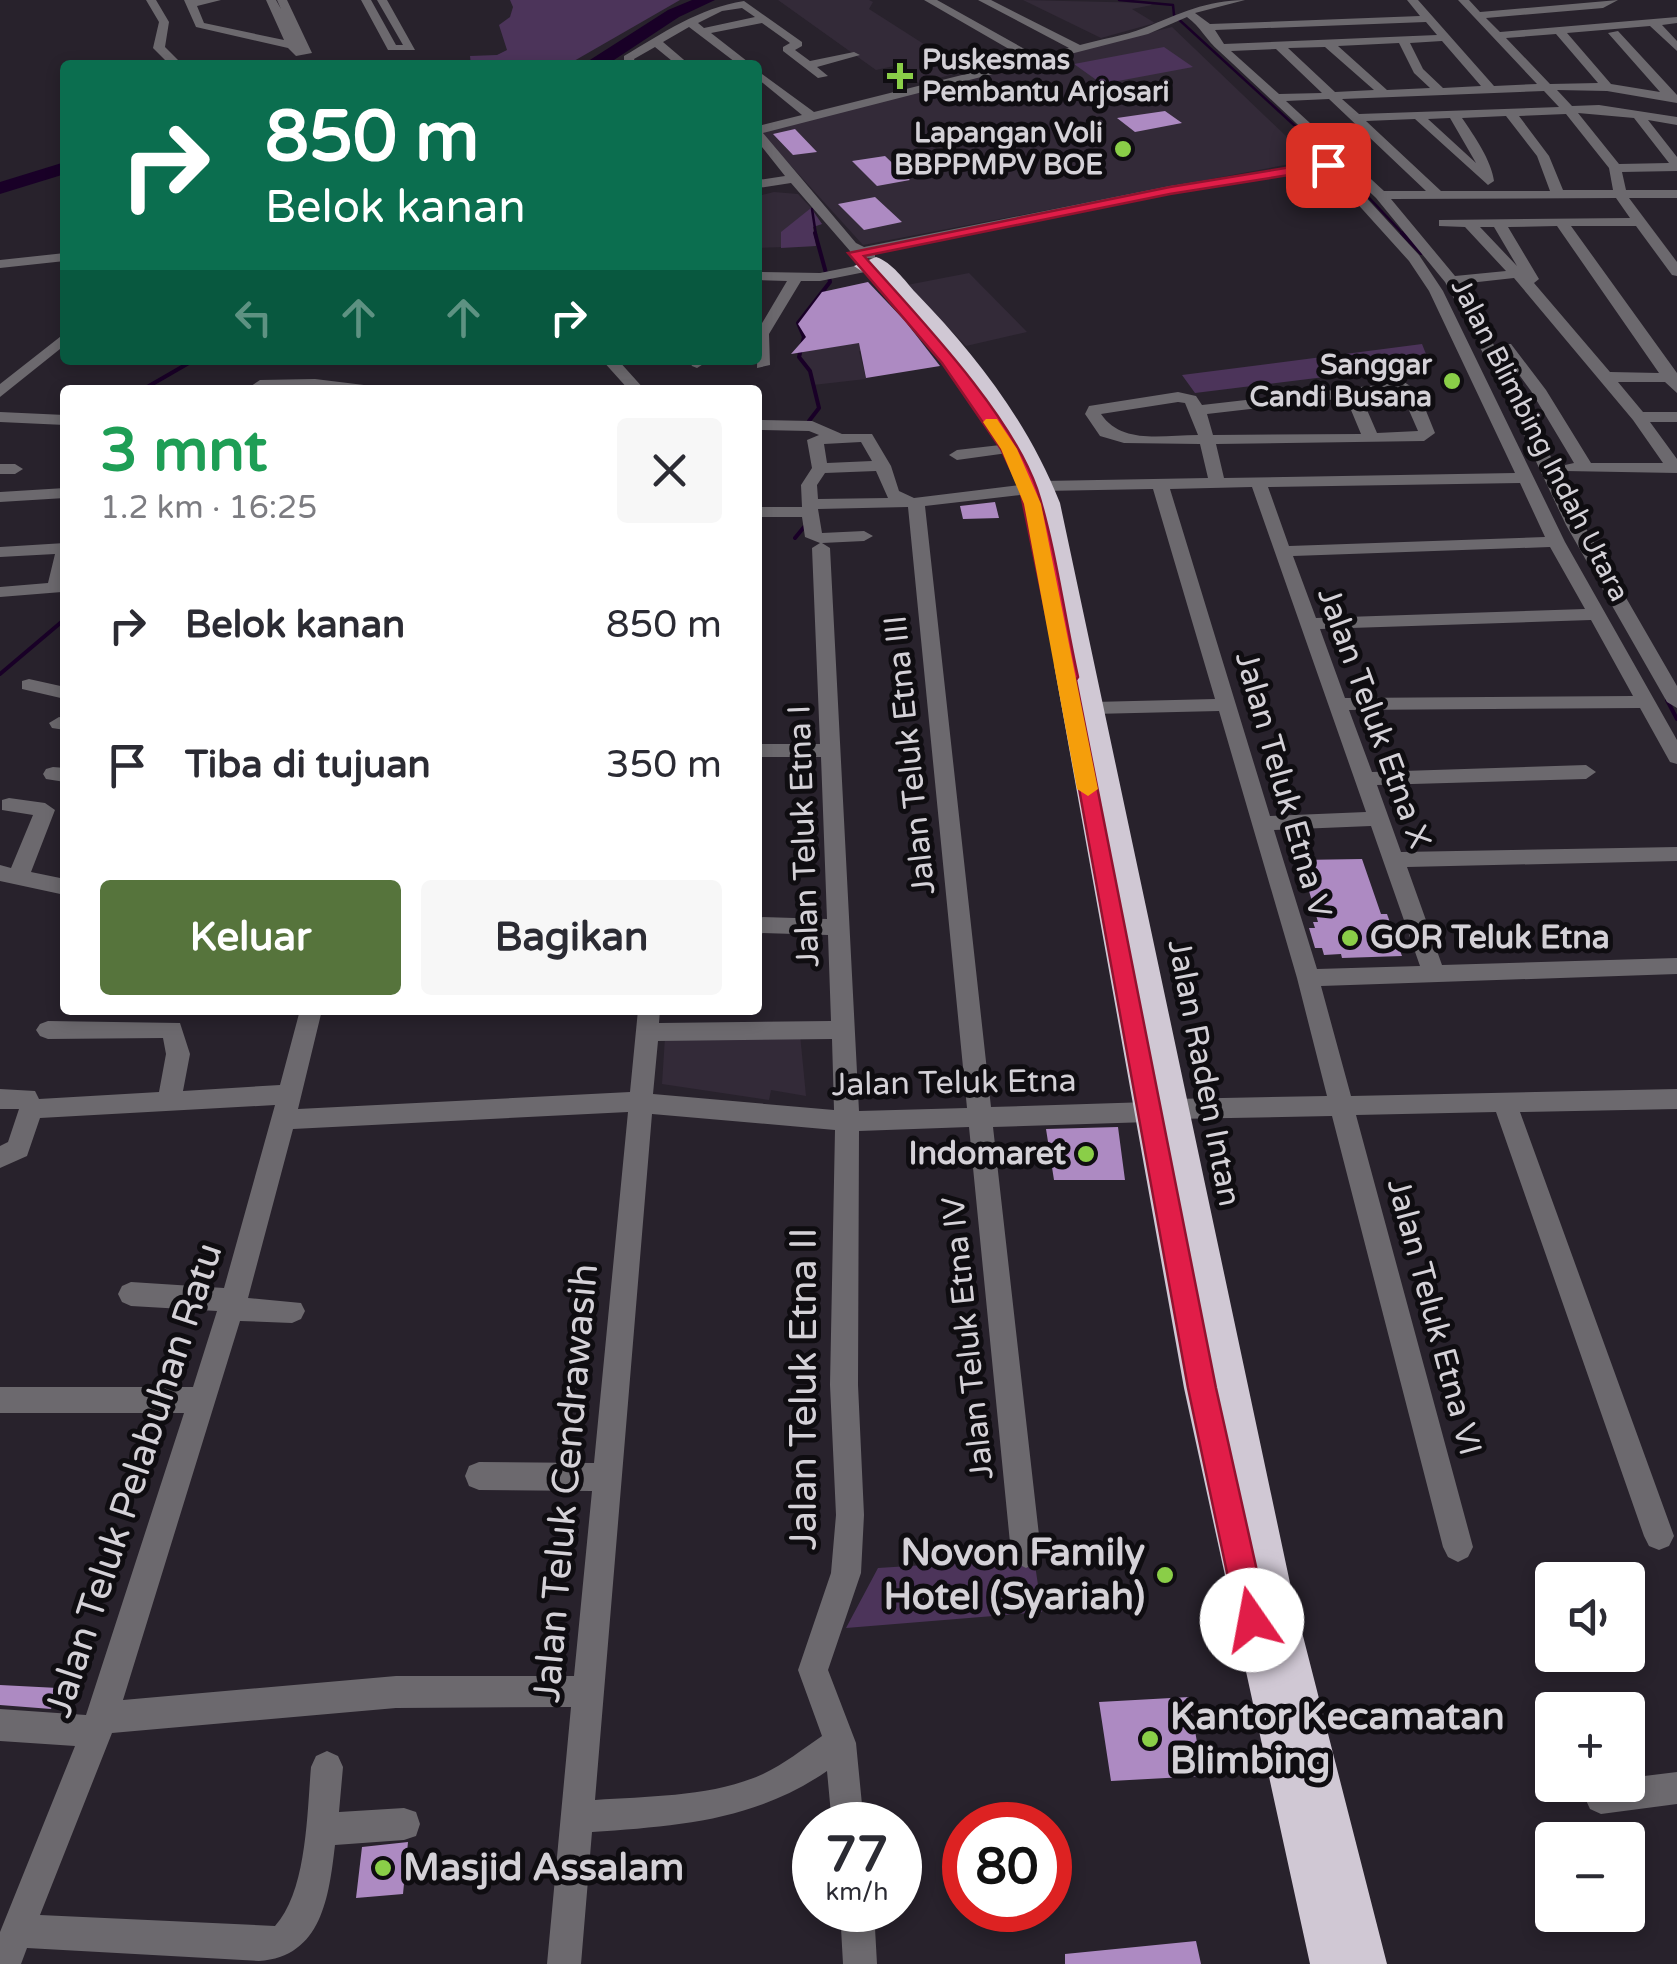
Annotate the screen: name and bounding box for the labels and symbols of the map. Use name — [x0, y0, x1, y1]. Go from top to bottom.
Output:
place label: Puskesmas Pembantu Arjosari — [922, 43, 1170, 109]
marker: Puskesmas Pembantu Arjosari — [887, 63, 913, 89]
place label: Lapangan Voli BBPPMPV BOE — [894, 116, 1103, 182]
pin — [1286, 123, 1371, 208]
marker: Lapangan Voli BBPPMPV BOE — [1112, 138, 1134, 160]
street label: Jalan Blimbing Indah Utara — [1444, 273, 1636, 607]
place label: Sanggar Candi Busana — [1250, 348, 1433, 414]
marker: Sanggar Candi Busana — [1441, 370, 1463, 392]
street label: Jalan Teluk Etna X — [1309, 582, 1439, 854]
street label: Jalan Teluk Etna III — [876, 613, 944, 897]
street label: Jalan Teluk Etna V — [1227, 647, 1339, 923]
street label: Jalan Teluk Etna I — [780, 704, 828, 968]
place label: GOR Teluk Etna — [1370, 919, 1610, 957]
marker: GOR Teluk Etna — [1339, 927, 1361, 949]
street label: Jalan Raden Intan — [1159, 936, 1249, 1210]
street label: Jalan Teluk Etna — [831, 1062, 1077, 1104]
place label: Indomaret — [909, 1135, 1067, 1173]
marker: Indomaret — [1075, 1143, 1097, 1165]
street label: Jalan Teluk Etna VI — [1379, 1175, 1489, 1459]
street label: Jalan Teluk Etna IV — [934, 1194, 1002, 1482]
street label: Jalan Teluk Etna II — [781, 1228, 827, 1550]
street label: Jalan Teluk Pelabuhan Ratu — [36, 1237, 232, 1723]
street label: Jalan Teluk Cendrawasih — [524, 1262, 608, 1704]
place label: Novon Family Hotel (Syariah) — [884, 1530, 1146, 1620]
marker: Novon Family Hotel (Syariah) — [1154, 1564, 1176, 1586]
position arrow — [1200, 1568, 1304, 1672]
place label: Kantor Kecamatan Blimbing — [1170, 1694, 1505, 1784]
marker: Kantor Kecamatan Blimbing — [1139, 1728, 1161, 1750]
speed limit sign: 80 — [942, 1802, 1072, 1932]
place label: Masjid Assalam — [403, 1845, 684, 1891]
marker: Masjid Assalam — [372, 1857, 394, 1879]

